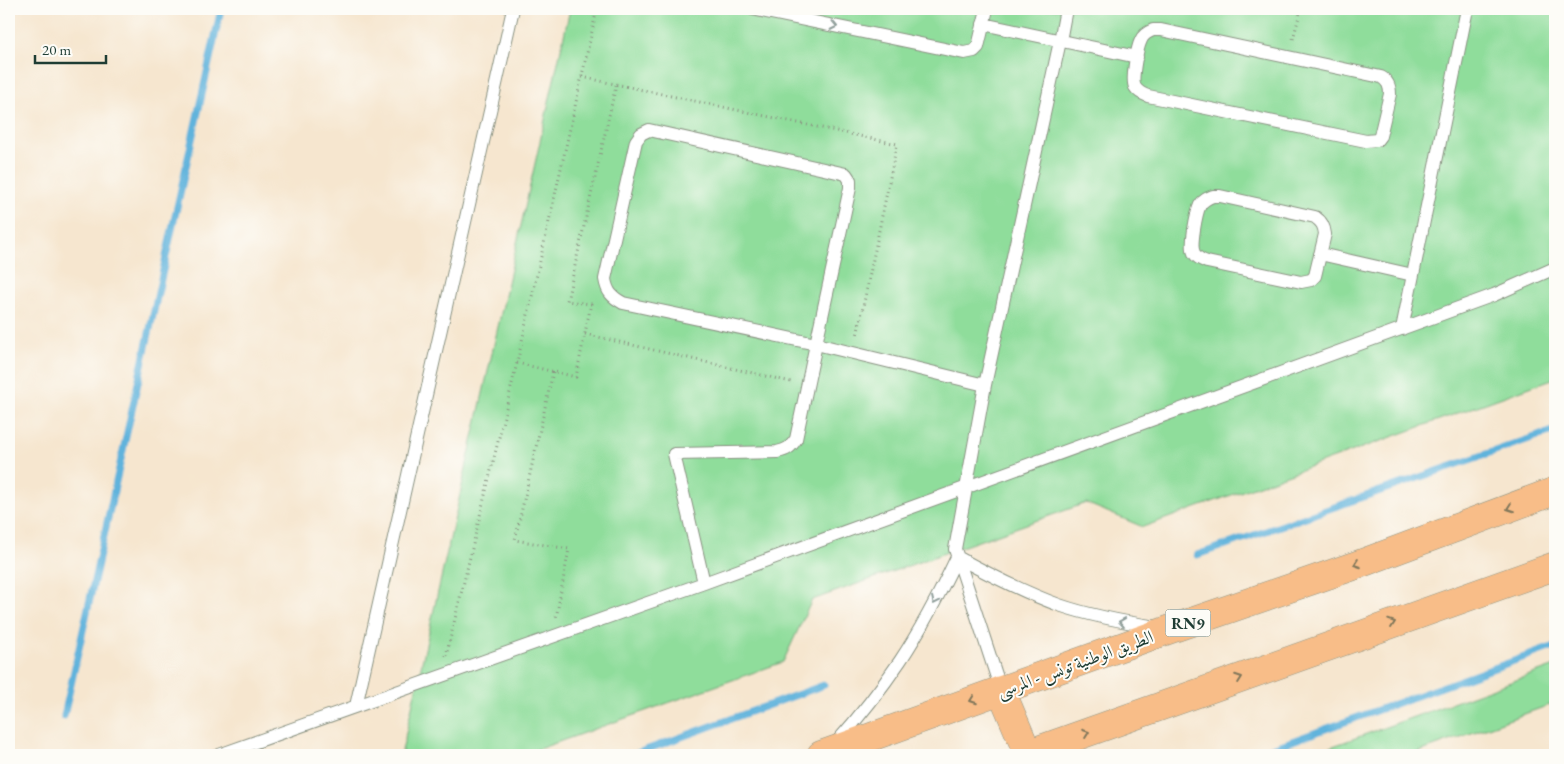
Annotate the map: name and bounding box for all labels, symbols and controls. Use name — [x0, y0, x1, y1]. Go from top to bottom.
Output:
one-way arrow — [829, 20, 838, 31]
scale bar — [35, 32, 106, 64]
text: 20 m — [42, 40, 71, 59]
one-way arrow — [1506, 502, 1514, 512]
one-way arrow — [1353, 558, 1362, 568]
one-way arrow — [931, 596, 942, 605]
road number: RN9 — [1166, 610, 1210, 636]
one-way arrow — [1118, 617, 1127, 627]
one-way arrow — [1387, 619, 1396, 629]
street label: الطريق الوطنية تونس - المرسى — [993, 625, 1157, 704]
one-way arrow — [1234, 674, 1243, 684]
one-way arrow — [969, 694, 978, 704]
one-way arrow — [1081, 729, 1090, 739]

